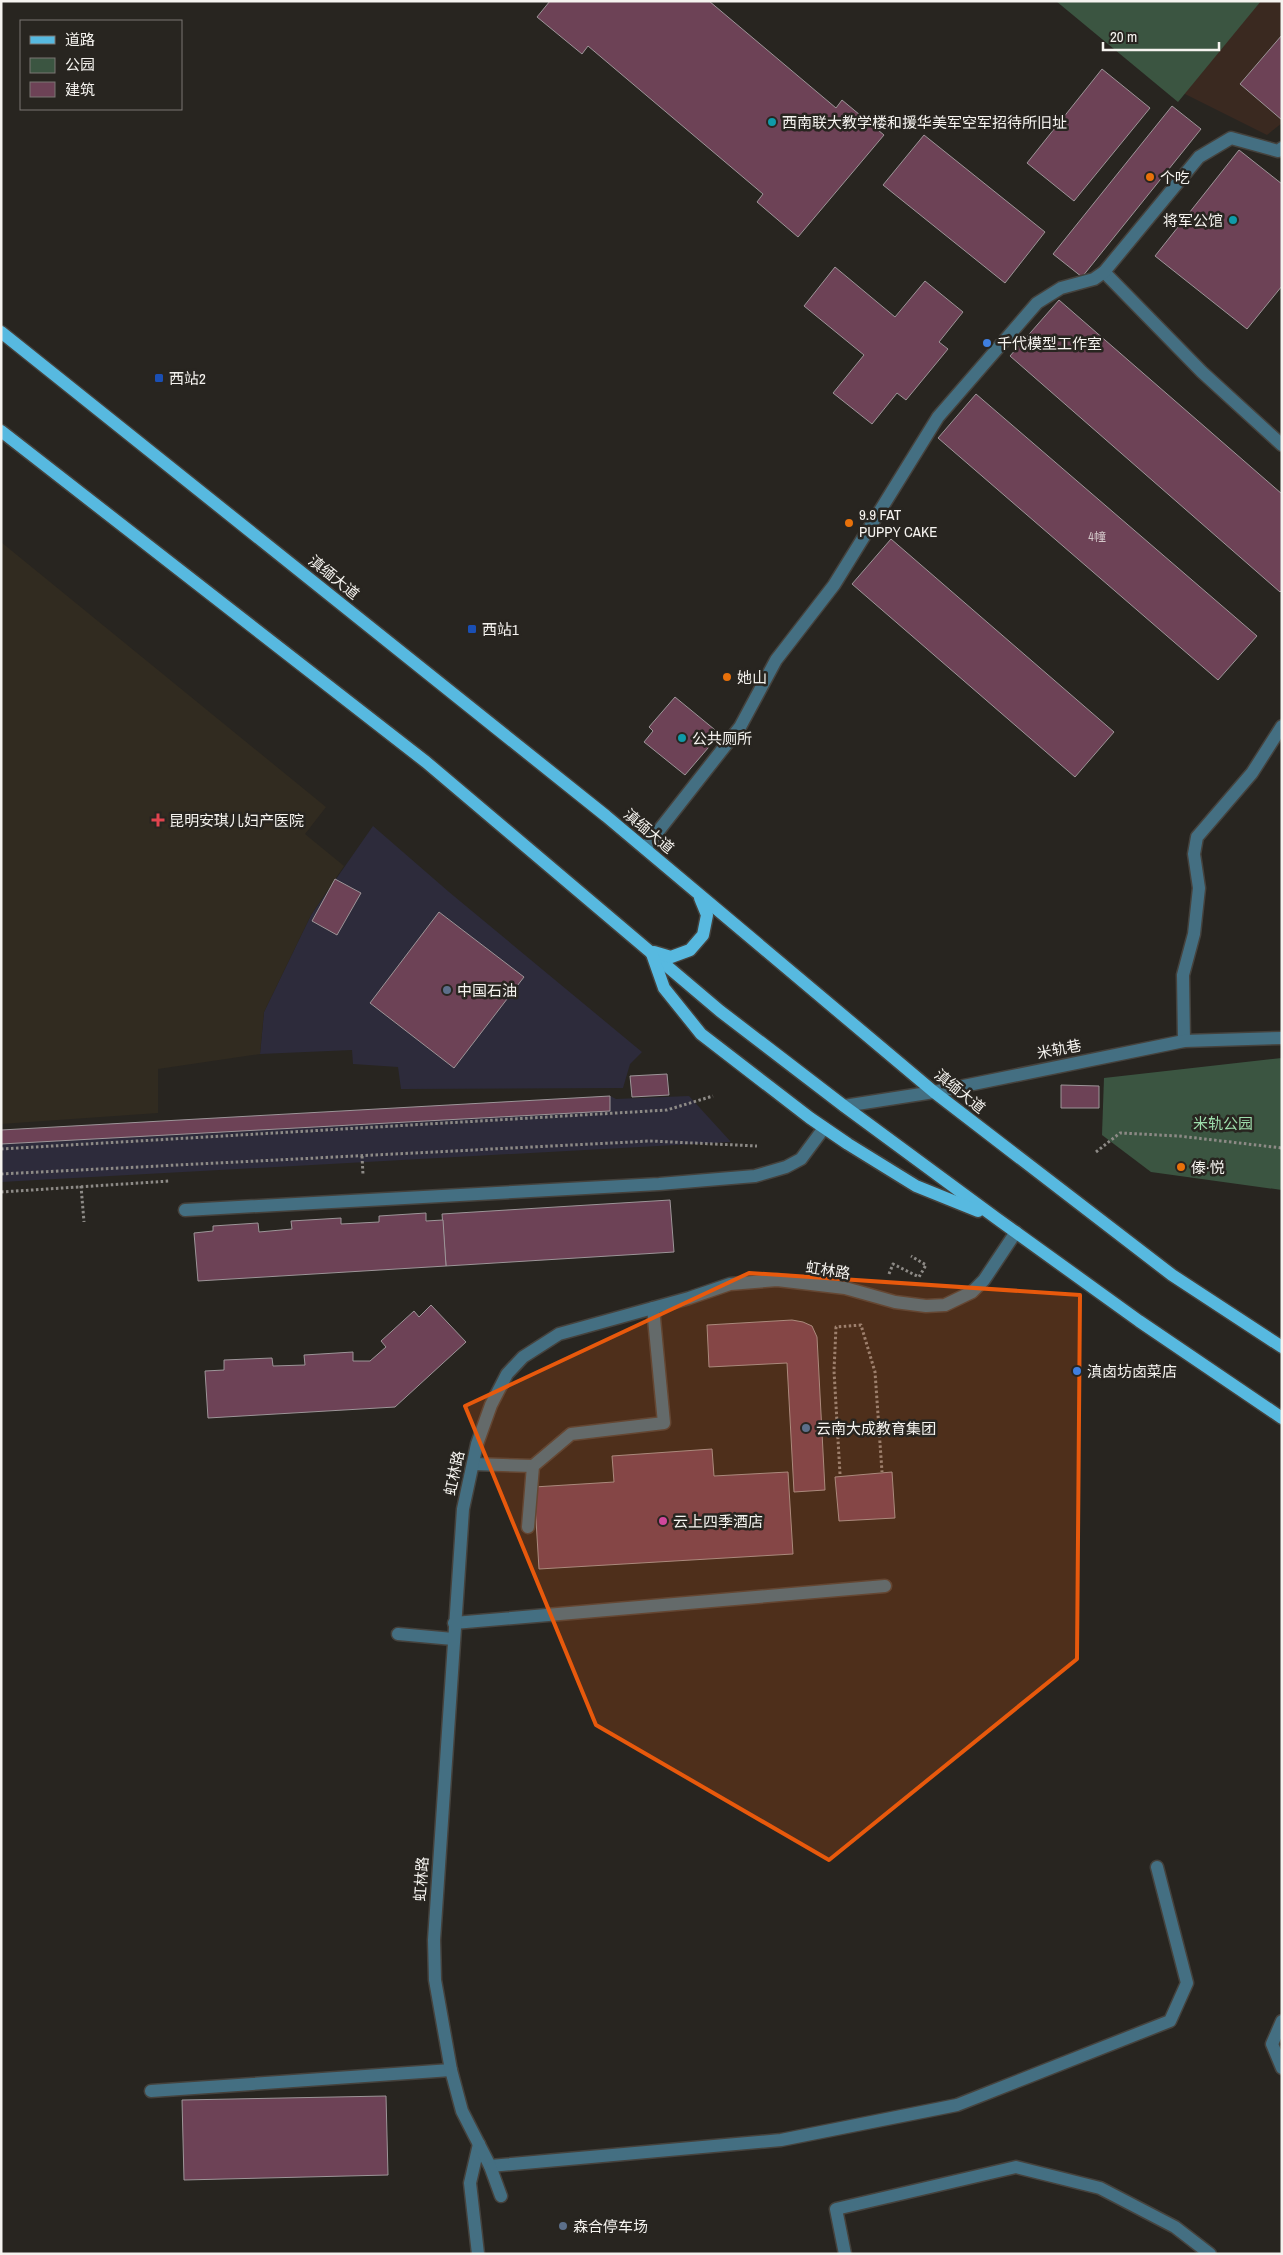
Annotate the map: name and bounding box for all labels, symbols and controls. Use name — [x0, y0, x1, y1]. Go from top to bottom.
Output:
legend — [20, 20, 182, 110]
scale bar — [1103, 20, 1219, 52]
text: 20 m — [1110, 26, 1137, 47]
text: 道路 — [65, 29, 95, 50]
text: 公园 — [65, 54, 95, 75]
text: 建筑 — [65, 79, 95, 100]
place label: 西南联大教学楼和援华美军空军招待所旧址 — [782, 112, 1067, 133]
marker: 西南联大教学楼和援华美军空军招待所旧址 — [766, 116, 778, 128]
place label: 个吃 — [1160, 167, 1190, 188]
marker: 个吃 — [1144, 171, 1156, 183]
place label: 将军公馆 — [1163, 210, 1223, 231]
marker: 将军公馆 — [1227, 214, 1239, 226]
place label: 千代模型工作室 — [997, 333, 1102, 354]
marker: 千代模型工作室 — [981, 337, 993, 349]
place label: 西站2 — [169, 368, 206, 389]
marker: 西站2 — [153, 372, 165, 384]
place label: 9.9 FAT PUPPY CAKE — [859, 504, 937, 542]
marker: 9.9 FAT PUPPY CAKE — [843, 517, 855, 529]
house number: 4幢 — [1088, 529, 1106, 545]
street label: 滇缅大道 — [304, 550, 364, 604]
place label: 西站1 — [482, 619, 519, 640]
marker: 西站1 — [466, 623, 478, 635]
place label: 她山 — [737, 667, 767, 688]
marker: 她山 — [721, 671, 733, 683]
place label: 公共厕所 — [692, 728, 752, 749]
marker: 公共厕所 — [676, 732, 688, 744]
street label: 滇缅大道 — [619, 804, 679, 858]
place label: 昆明安琪儿妇产医院 — [169, 810, 304, 831]
marker: 昆明安琪儿妇产医院 — [151, 813, 165, 827]
place label: 中国石油 — [457, 980, 517, 1001]
marker: 中国石油 — [441, 984, 453, 996]
street label: 米轨巷 — [1035, 1034, 1083, 1064]
street label: 滇缅大道 — [930, 1064, 990, 1118]
park label: 米轨公园 — [1193, 1113, 1253, 1134]
place label: 傣·悦 — [1191, 1157, 1224, 1178]
marker: 傣·悦 — [1175, 1161, 1187, 1173]
street label: 虹林路 — [804, 1256, 852, 1284]
place label: 滇卤坊卤菜店 — [1087, 1361, 1177, 1382]
marker: 滇卤坊卤菜店 — [1071, 1365, 1083, 1377]
place label: 云南大成教育集团 — [816, 1418, 936, 1439]
marker: 云南大成教育集团 — [800, 1422, 812, 1434]
street label: 虹林路 — [439, 1449, 469, 1497]
place label: 云上四季酒店 — [673, 1511, 763, 1532]
marker: 云上四季酒店 — [657, 1515, 669, 1527]
street label: 虹林路 — [409, 1856, 433, 1902]
place label: 森合停车场 — [573, 2216, 648, 2237]
marker: 森合停车场 — [557, 2220, 569, 2232]

